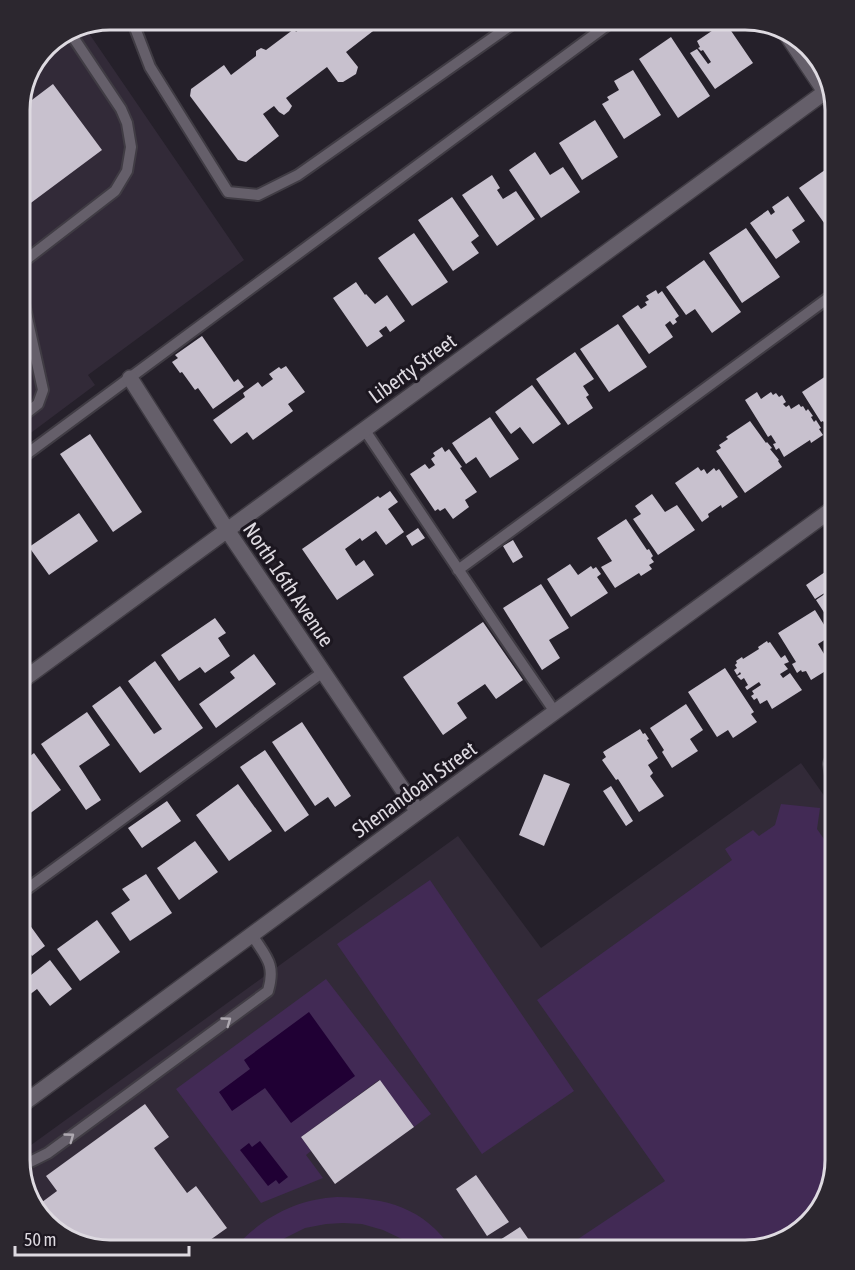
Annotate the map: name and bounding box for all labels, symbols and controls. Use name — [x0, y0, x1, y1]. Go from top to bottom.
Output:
street label: Liberty Street — [364, 328, 460, 408]
street label: North 16th Avenue — [239, 517, 339, 651]
street label: Shenandoah Street — [347, 736, 481, 842]
one-way arrow — [221, 1017, 232, 1028]
one-way arrow — [64, 1133, 75, 1144]
scale bar — [15, 1219, 189, 1257]
text: 50 m — [24, 1229, 56, 1250]

